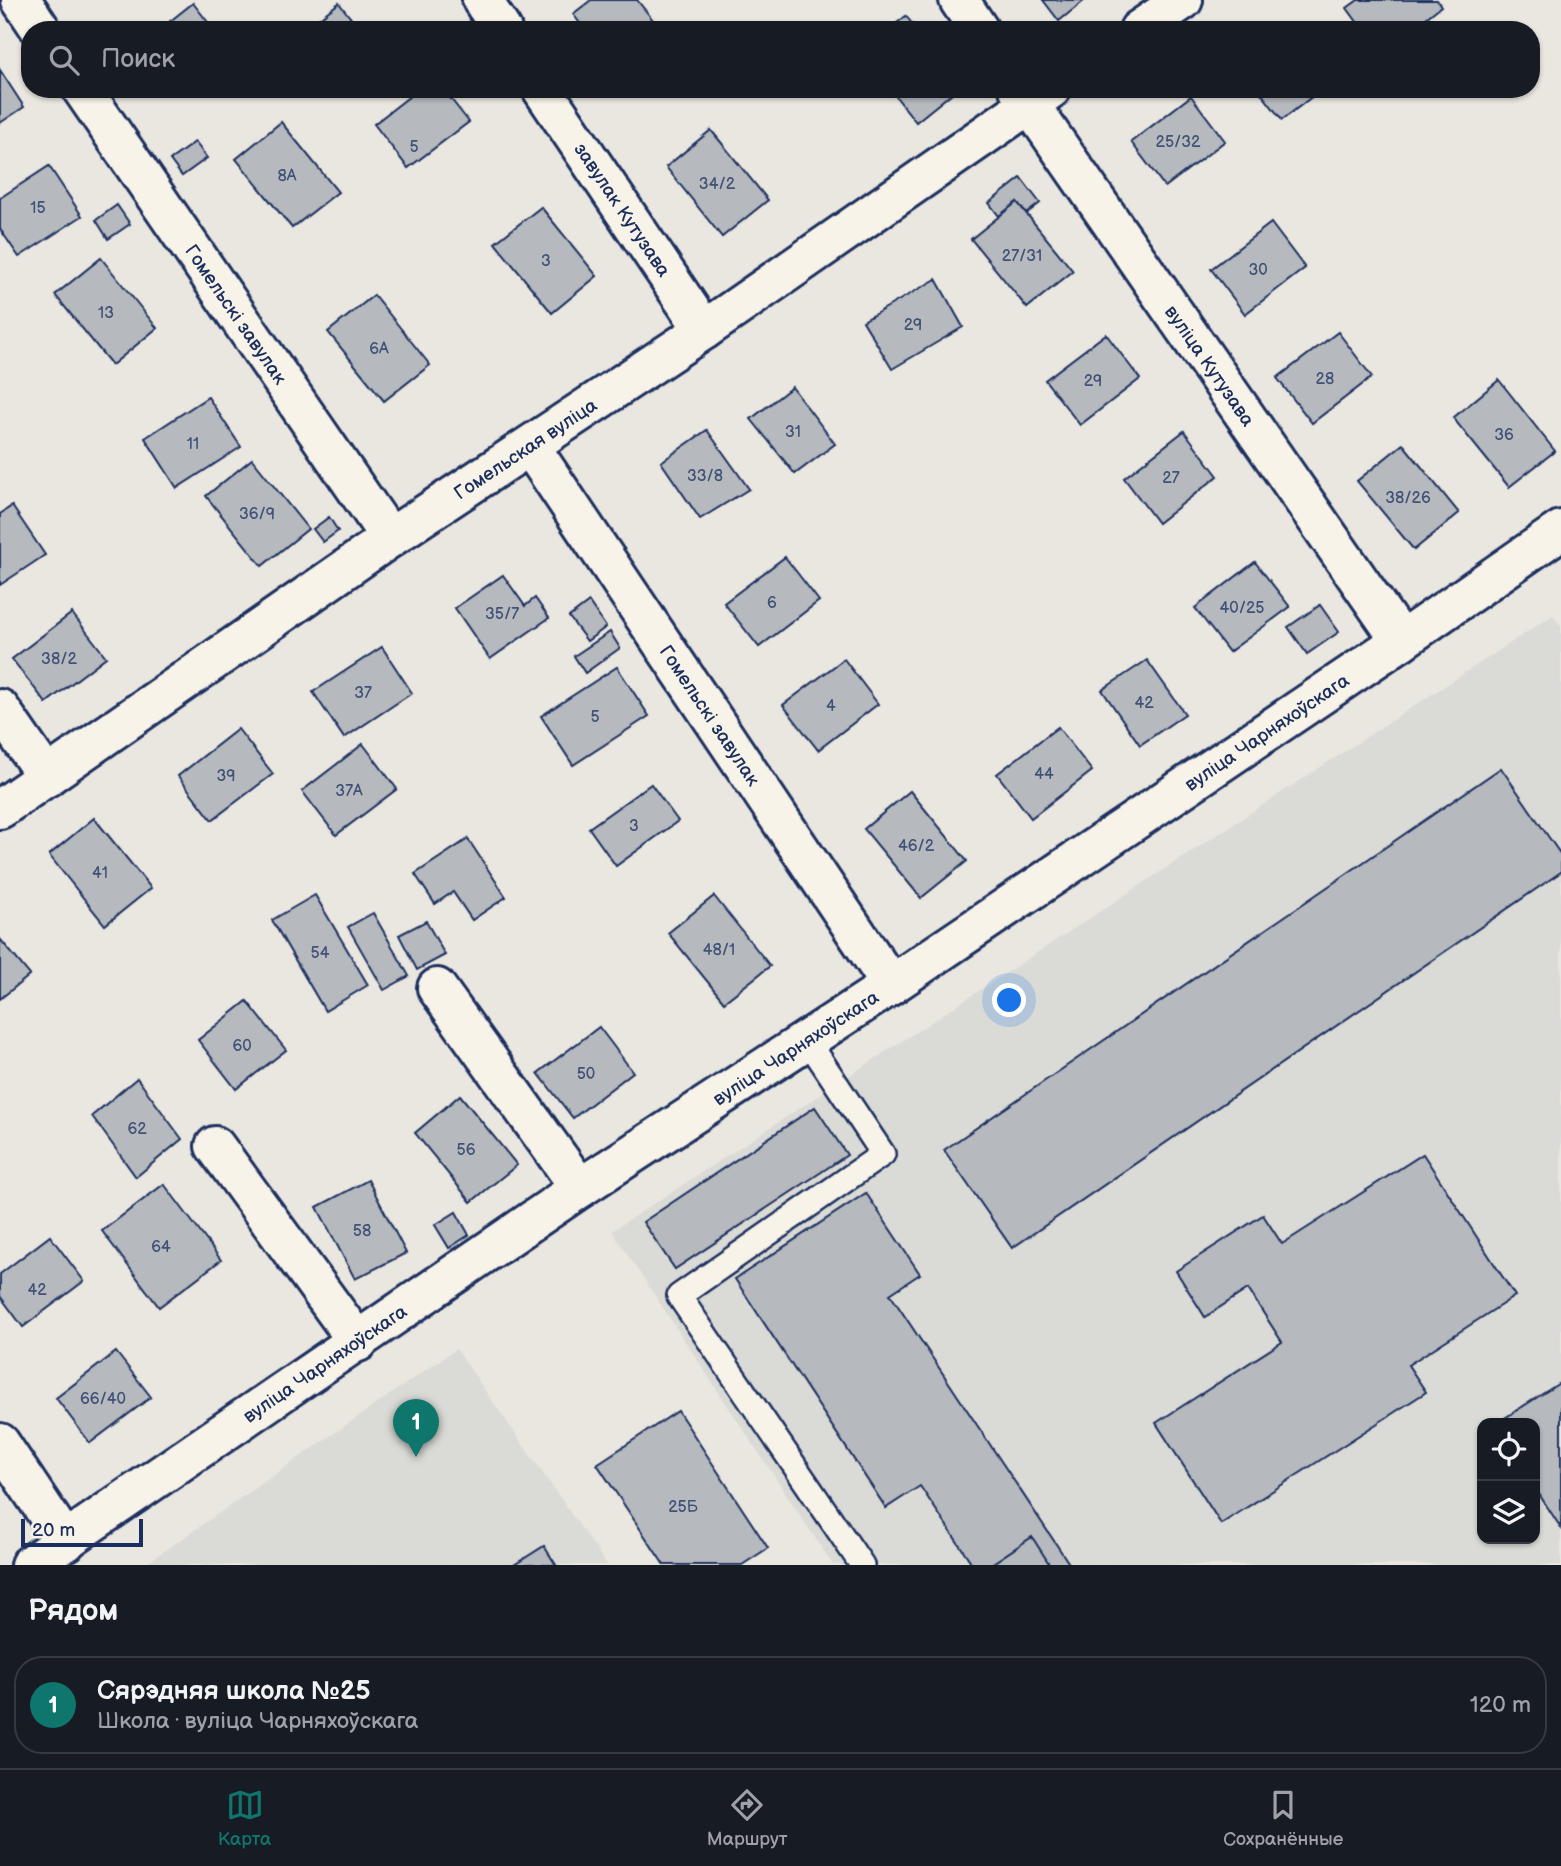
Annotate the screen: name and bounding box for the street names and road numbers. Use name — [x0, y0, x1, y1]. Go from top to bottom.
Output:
street label: завулак Кутузава — [568, 139, 675, 282]
street label: Гомельскі завулак — [179, 241, 291, 389]
street label: вуліца Кутузава — [1159, 301, 1259, 431]
street label: Гомельская вуліца — [450, 394, 602, 505]
street label: Гомельскі завулак — [654, 641, 764, 791]
street label: вуліца Чарняхоўскага — [1181, 669, 1354, 797]
street label: вуліца Чарняхоўскага — [709, 986, 883, 1111]
street label: вуліца Чарняхоўскага — [239, 1300, 412, 1429]

